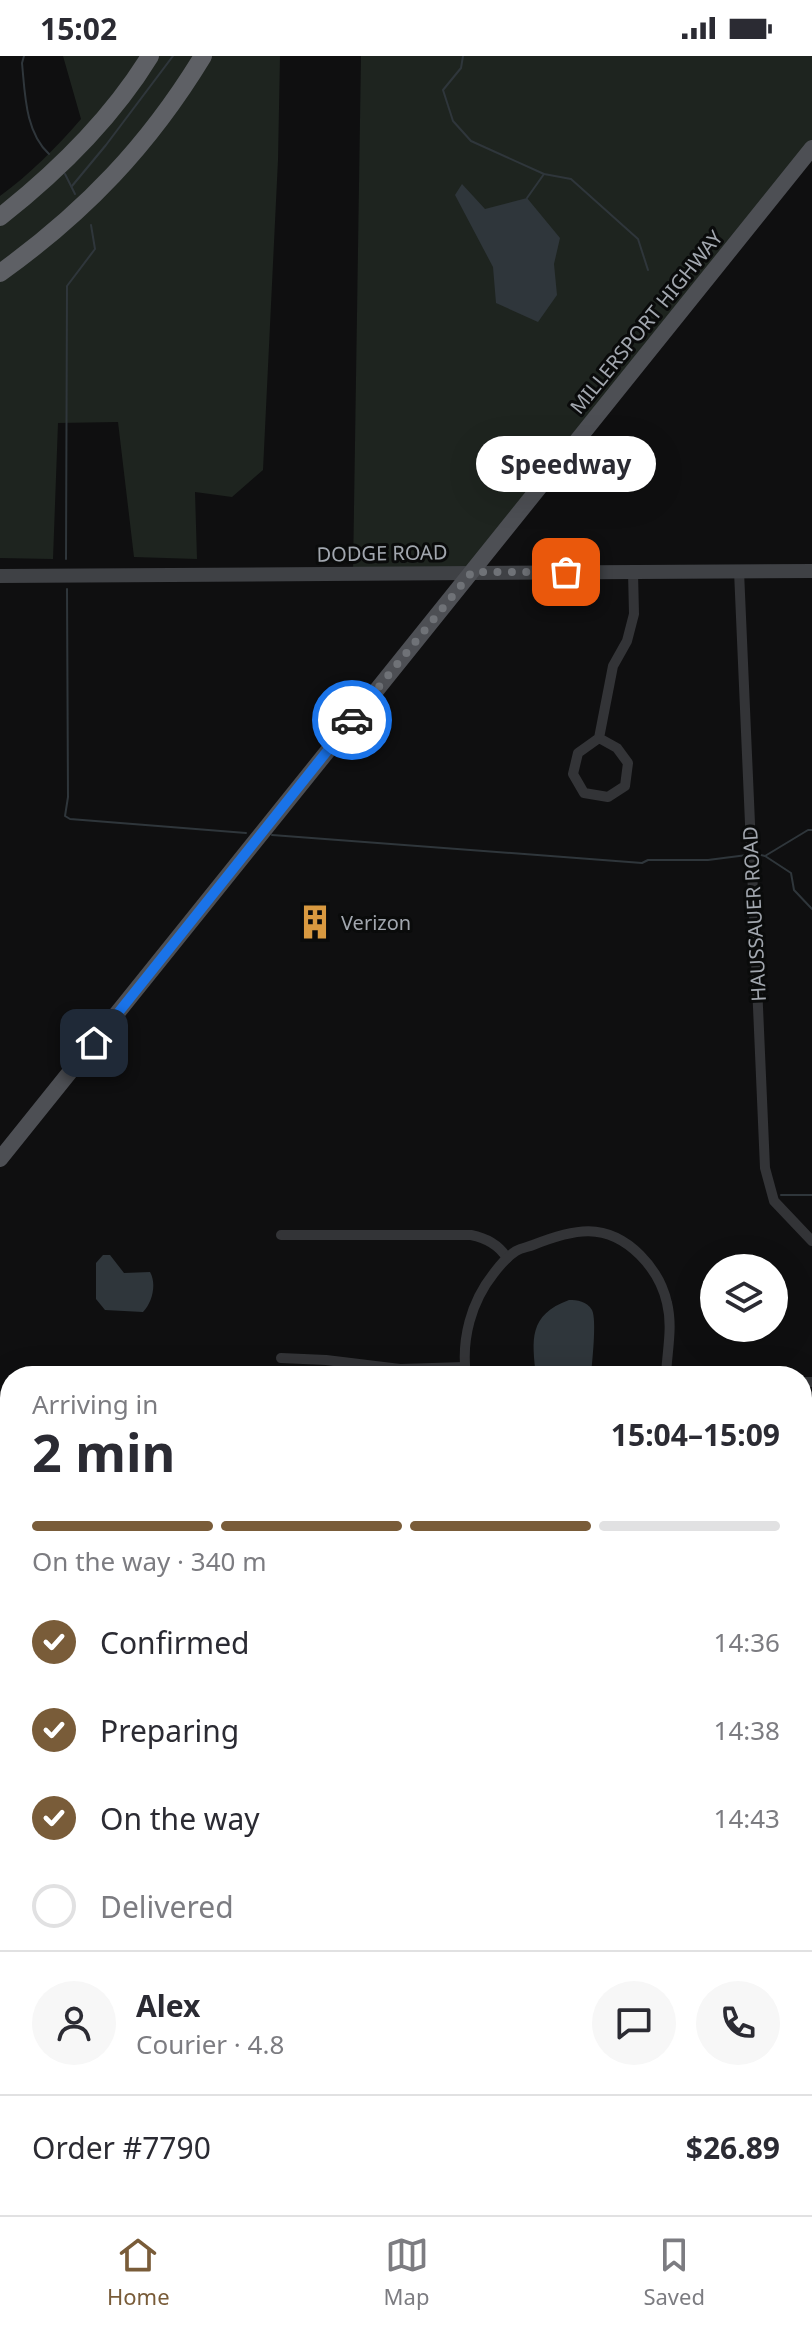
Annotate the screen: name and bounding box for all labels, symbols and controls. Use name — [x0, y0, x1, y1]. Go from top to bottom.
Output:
text: 15:02 — [40, 8, 117, 49]
street label: MILLERSPORT HIGHWAY — [564, 224, 729, 419]
callout: Speedway — [476, 436, 656, 492]
text: Speedway — [501, 446, 631, 482]
street label: DODGE ROAD — [316, 538, 448, 568]
pin — [532, 538, 600, 606]
icon: bag — [544, 550, 588, 594]
courier — [312, 680, 392, 760]
icon: car — [330, 698, 374, 742]
street label: HAUSSAUER ROAD — [736, 826, 772, 1002]
building icon: Verizon — [296, 903, 334, 941]
place label: Verizon — [341, 909, 411, 936]
pin — [60, 1009, 128, 1077]
icon: home — [72, 1021, 116, 1065]
map controls — [700, 1254, 788, 1342]
button: layers — [700, 1254, 788, 1342]
text: Arriving in — [32, 1386, 158, 1422]
text: 15:04–15:09 — [611, 1414, 780, 1455]
text: 2 min — [32, 1416, 175, 1487]
text: On the way · 340 m — [32, 1543, 266, 1579]
icon: check — [32, 1620, 76, 1664]
text: Confirmed — [100, 1622, 250, 1663]
text: 14:36 — [714, 1624, 780, 1660]
icon: check — [32, 1708, 76, 1752]
text: Preparing — [100, 1710, 239, 1751]
text: 14:38 — [714, 1712, 780, 1748]
icon: check — [32, 1796, 76, 1840]
text: On the way — [100, 1798, 260, 1839]
text: 14:43 — [714, 1800, 780, 1836]
text: Delivered — [100, 1886, 234, 1927]
button: person — [32, 1981, 116, 2065]
button: chat — [592, 1981, 676, 2065]
button: phone — [696, 1981, 780, 2065]
text: Alex — [136, 1985, 200, 2026]
text: Courier · 4.8 — [136, 2026, 284, 2062]
text: Order #7790 — [32, 2127, 211, 2168]
text: $26.89 — [686, 2127, 780, 2168]
tab: Home — [107, 2233, 170, 2311]
tab: Map — [384, 2233, 429, 2311]
tab: Saved — [643, 2233, 705, 2311]

